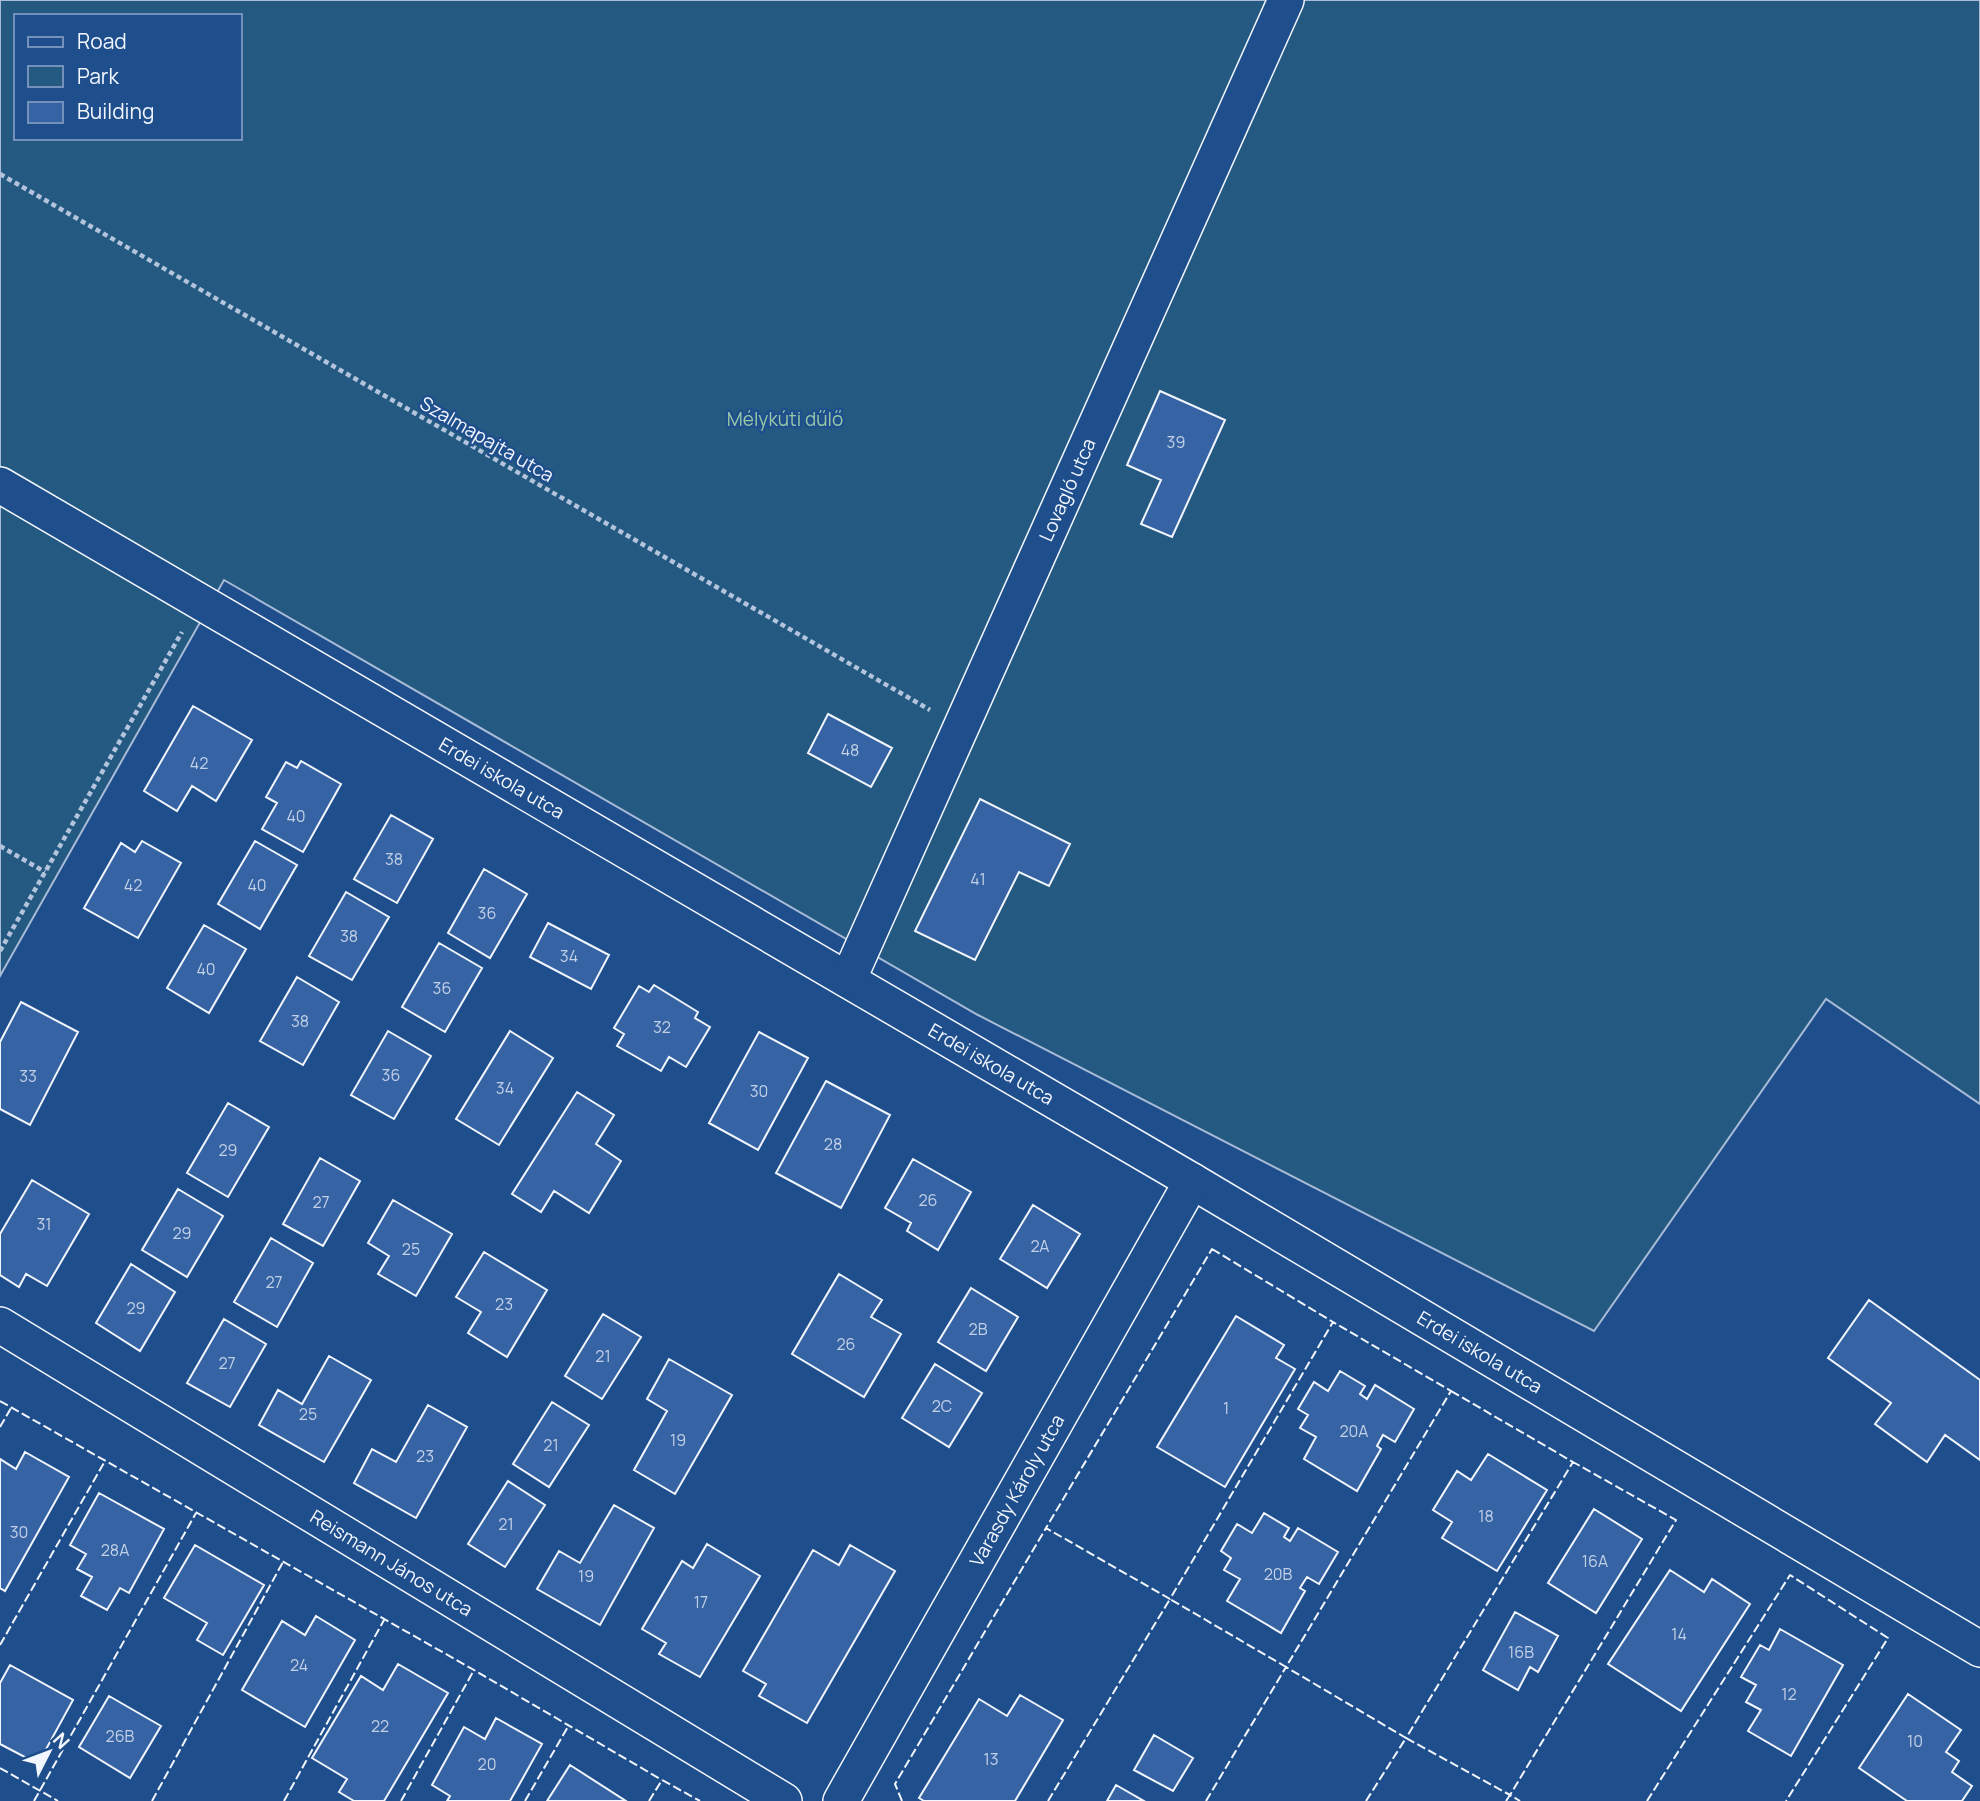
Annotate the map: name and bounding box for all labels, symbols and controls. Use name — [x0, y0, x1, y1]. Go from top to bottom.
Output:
legend — [14, 14, 242, 140]
text: Road — [77, 27, 127, 55]
text: Park — [77, 62, 119, 90]
text: Building — [77, 97, 154, 125]
street label: Szalmapajta utca — [415, 390, 559, 488]
park label: Mélykúti dűlő — [727, 406, 843, 432]
house number: 39 — [1167, 431, 1185, 453]
street label: Lovagló utca — [1033, 434, 1102, 545]
street label: Erdei iskola utca — [434, 731, 569, 825]
house number: 48 — [841, 739, 859, 761]
house number: 42 — [190, 752, 208, 774]
house number: 40 — [286, 805, 306, 827]
house number: 38 — [385, 848, 403, 870]
house number: 41 — [970, 868, 986, 890]
house number: 42 — [124, 874, 142, 896]
house number: 40 — [247, 874, 267, 896]
house number: 36 — [478, 902, 496, 924]
house number: 38 — [340, 925, 358, 947]
house number: 34 — [560, 945, 578, 967]
house number: 40 — [196, 958, 216, 980]
house number: 36 — [433, 977, 451, 999]
house number: 38 — [291, 1010, 309, 1032]
house number: 32 — [653, 1016, 671, 1038]
street label: Erdei iskola utca — [924, 1017, 1059, 1111]
house number: 36 — [382, 1064, 400, 1086]
house number: 33 — [19, 1065, 37, 1087]
house number: 34 — [496, 1077, 514, 1099]
house number: 30 — [750, 1080, 768, 1102]
house number: 28 — [824, 1133, 842, 1155]
house number: 29 — [218, 1139, 238, 1161]
house number: 26 — [918, 1189, 938, 1211]
house number: 27 — [312, 1191, 330, 1213]
house number: 31 — [36, 1213, 52, 1235]
house number: 29 — [172, 1222, 192, 1244]
house number: 2A — [1031, 1235, 1049, 1257]
house number: 25 — [402, 1238, 420, 1260]
house number: 27 — [265, 1271, 283, 1293]
house number: 23 — [495, 1293, 513, 1315]
house number: 29 — [126, 1297, 146, 1319]
street label: Erdei iskola utca — [1412, 1305, 1547, 1399]
house number: 2B — [969, 1318, 988, 1340]
house number: 26 — [836, 1333, 856, 1355]
house number: 21 — [595, 1345, 611, 1367]
house number: 27 — [218, 1352, 236, 1374]
house number: 2C — [932, 1395, 952, 1417]
house number: 1 — [1223, 1397, 1229, 1419]
house number: 25 — [299, 1403, 317, 1425]
street label: Varasdy Károly utca — [963, 1410, 1070, 1571]
house number: 20A — [1339, 1420, 1369, 1442]
house number: 19 — [670, 1429, 686, 1451]
house number: 21 — [543, 1434, 559, 1456]
house number: 23 — [416, 1445, 434, 1467]
street label: Reismann János utca — [305, 1503, 478, 1622]
house number: 18 — [1478, 1505, 1494, 1527]
house number: 21 — [498, 1513, 514, 1535]
house number: 30 — [10, 1521, 28, 1543]
house number: 28A — [101, 1539, 129, 1561]
house number: 16A — [1582, 1550, 1608, 1572]
house number: 20B — [1264, 1563, 1293, 1585]
house number: 19 — [578, 1565, 594, 1587]
house number: 17 — [694, 1591, 708, 1613]
house number: 14 — [1671, 1623, 1687, 1645]
house number: 16B — [1508, 1641, 1534, 1663]
house number: 24 — [290, 1654, 308, 1676]
house number: 12 — [1781, 1683, 1797, 1705]
house number: 22 — [371, 1715, 389, 1737]
north arrow — [14, 1717, 84, 1787]
house number: 26B — [106, 1725, 135, 1747]
text: N — [47, 1727, 76, 1754]
house number: 10 — [1907, 1730, 1923, 1752]
house number: 13 — [983, 1748, 999, 1770]
house number: 20 — [478, 1753, 496, 1775]

